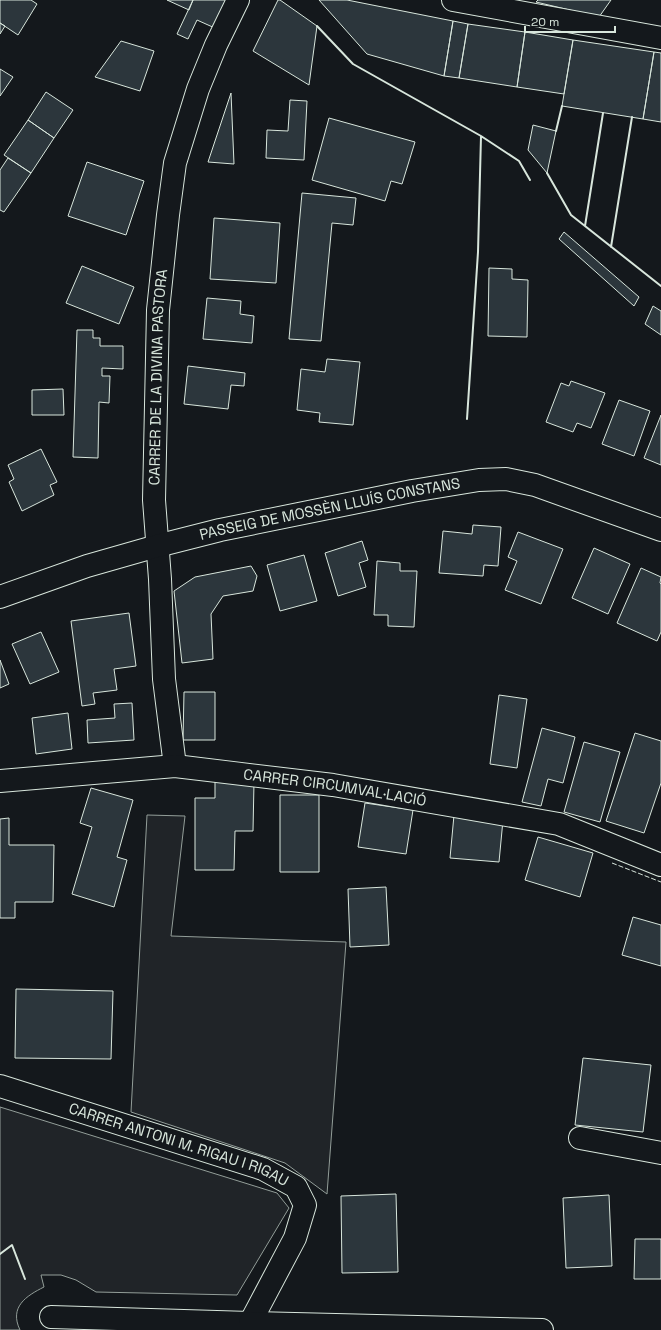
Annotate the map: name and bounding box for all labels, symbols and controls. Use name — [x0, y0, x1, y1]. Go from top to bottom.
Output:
scale bar — [525, 8, 615, 34]
text: 20 m — [531, 14, 559, 30]
street label: CARRER DE LA DIVINA PASTORA — [144, 267, 171, 486]
street label: PASSEIG DE MOSSÈN LLUÍS CONSTANS — [197, 473, 461, 544]
street label: CARRER CIRCUMVAL·LACIÓ — [242, 764, 428, 810]
street label: CARRER ANTONI M. RIGAU I RIGAU — [66, 1098, 292, 1190]

